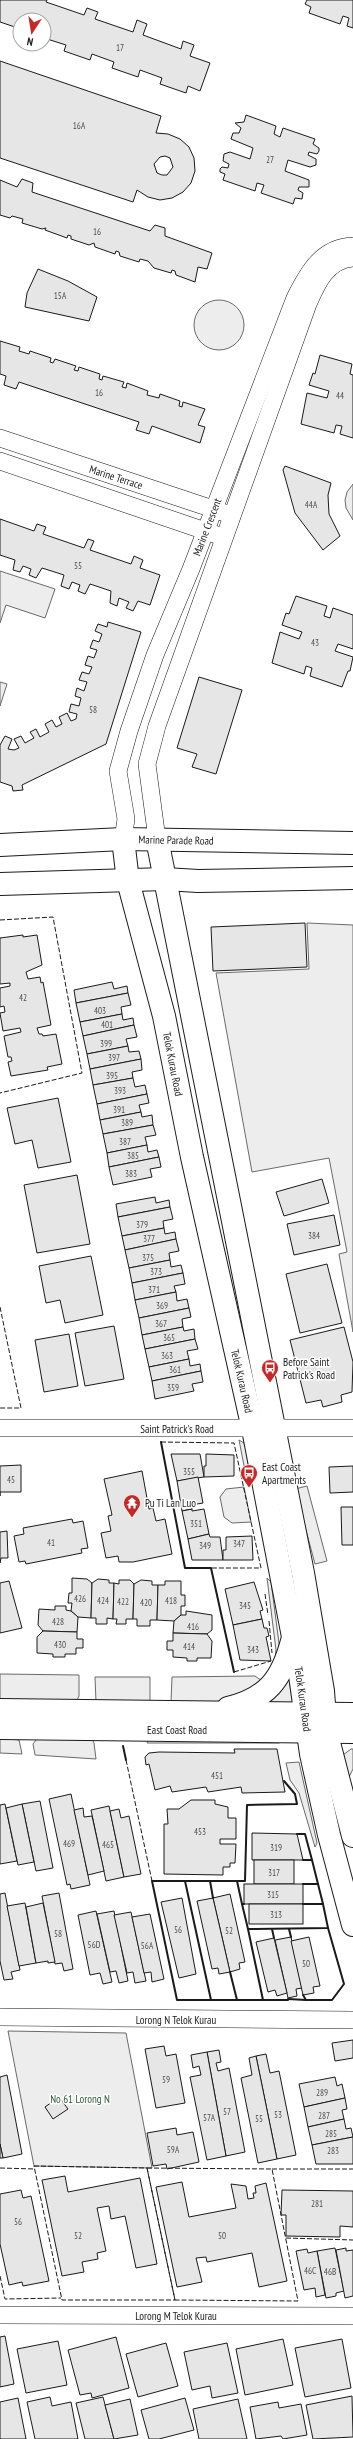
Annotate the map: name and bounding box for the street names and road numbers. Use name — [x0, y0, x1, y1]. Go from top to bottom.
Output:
street label: Marine Terrace — [88, 462, 145, 492]
street label: Marine Crescent — [190, 496, 224, 558]
street label: Marine Parade Road — [138, 832, 214, 848]
street label: Telok Kurau Road — [160, 1031, 186, 1098]
street label: Telok Kurau Road — [228, 1348, 256, 1415]
street label: Saint Patrick's Road — [140, 1422, 214, 1436]
street label: Telok Kurau Road — [292, 1666, 315, 1733]
street label: East Coast Road — [147, 1723, 207, 1737]
street label: Lorong N Telok Kurau — [136, 2013, 217, 2027]
street label: Lorong M Telok Kurau — [135, 2309, 217, 2323]

